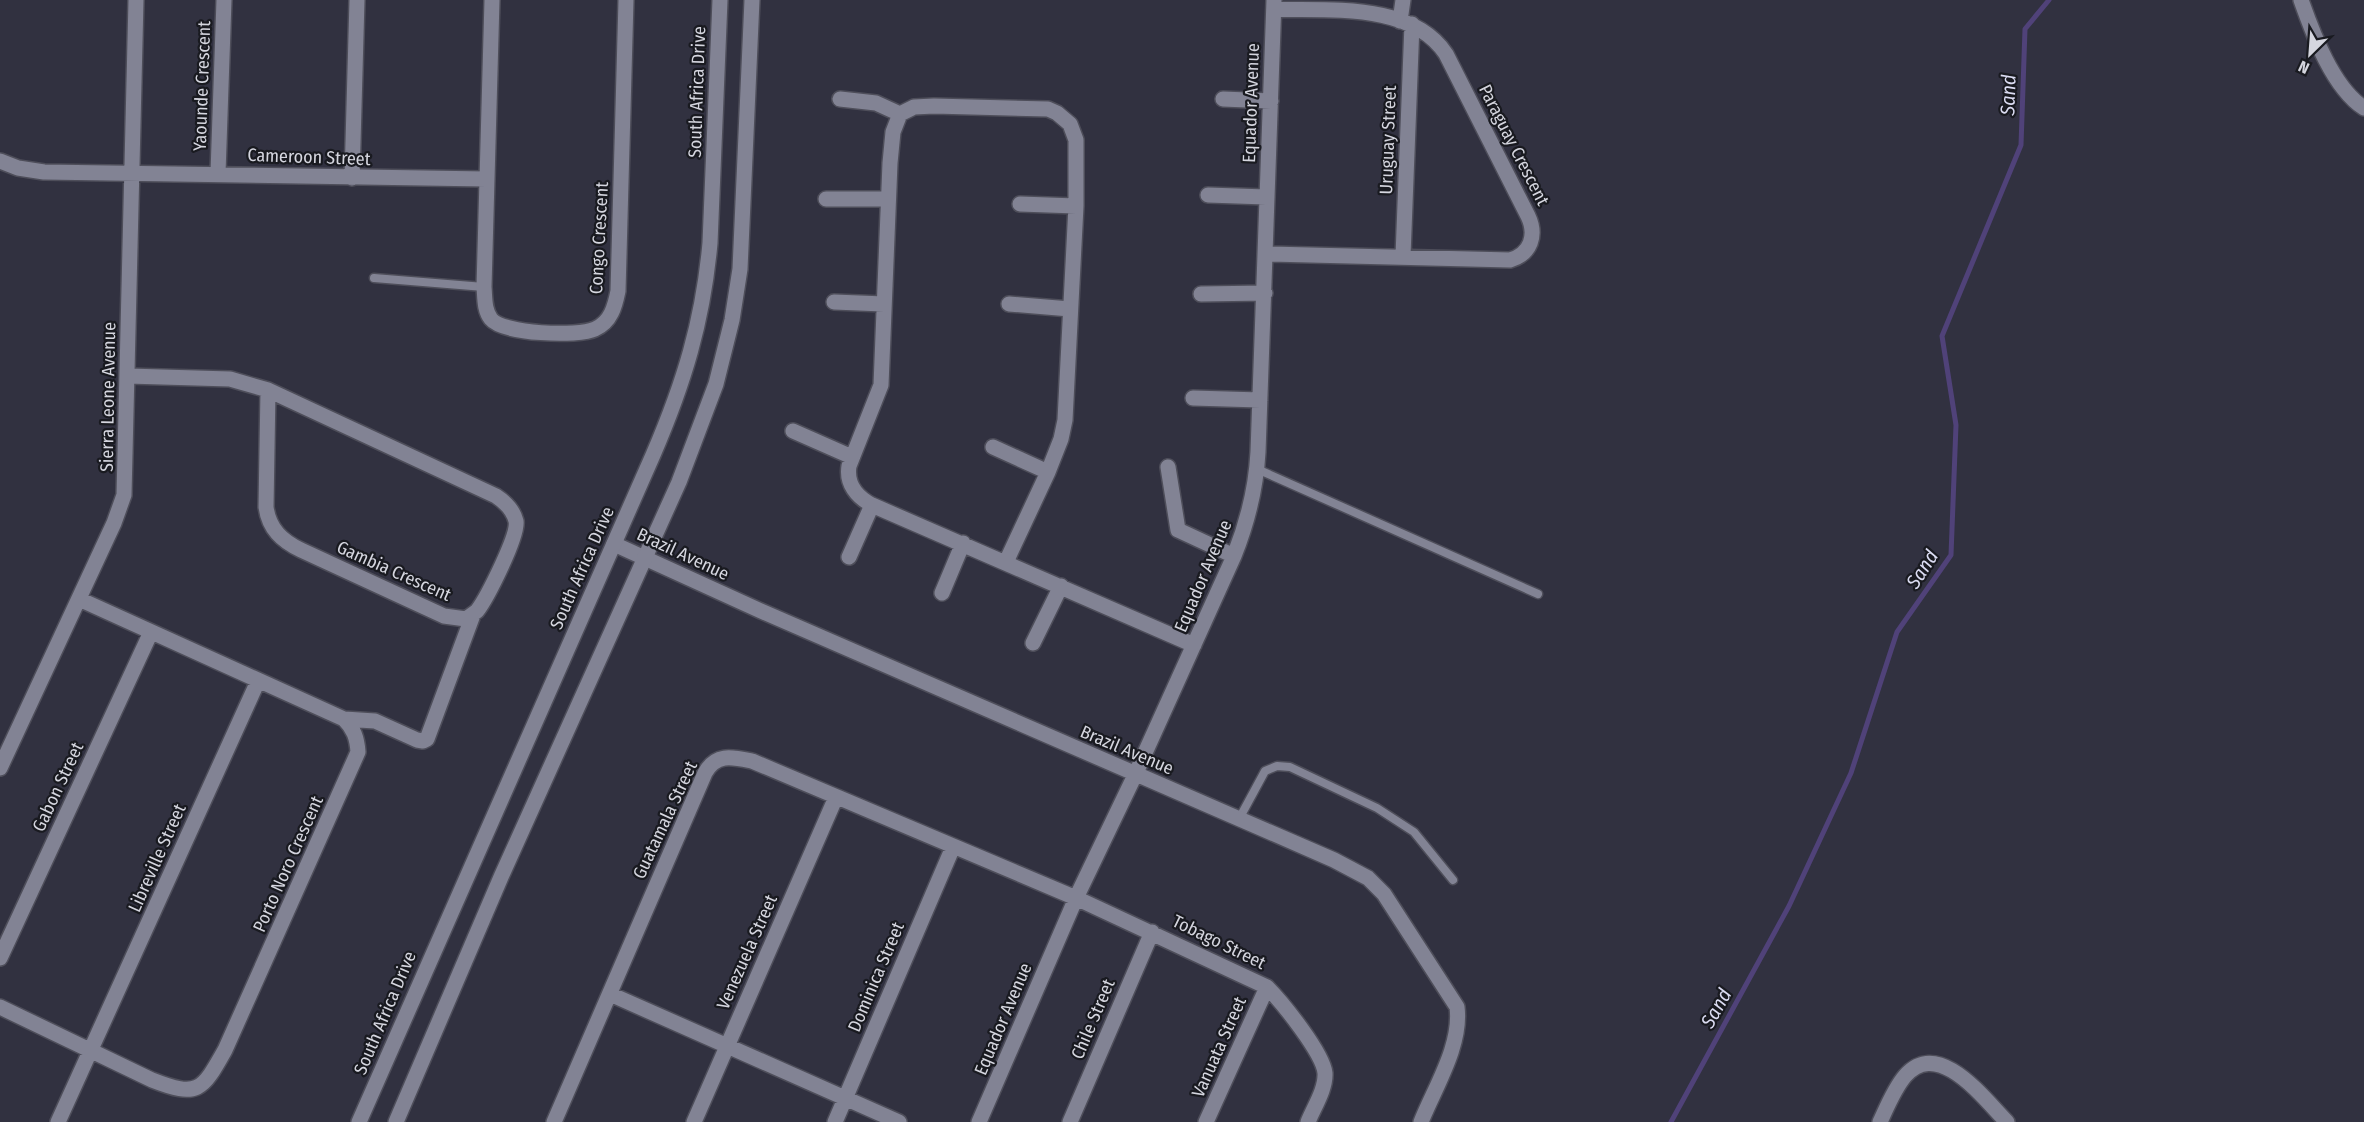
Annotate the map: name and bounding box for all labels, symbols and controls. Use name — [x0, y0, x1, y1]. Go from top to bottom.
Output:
street label: Yaounde Crescent — [189, 20, 215, 152]
north arrow — [2280, 24, 2340, 84]
street label: South Africa Drive — [684, 26, 710, 158]
street label: Equador Avenue — [1238, 43, 1264, 163]
text: N — [2296, 57, 2312, 78]
water label: Sand — [1995, 74, 2021, 117]
street label: Paraguay Crescent — [1474, 81, 1554, 209]
street label: Uruguay Street — [1375, 85, 1401, 195]
street label: Cameroon Street — [247, 144, 371, 170]
street label: Congo Crescent — [585, 181, 613, 295]
street label: Sierra Leone Avenue — [96, 322, 120, 472]
street label: South Africa Drive — [545, 503, 619, 633]
street label: Equador Avenue — [1169, 517, 1237, 635]
street label: Brazil Avenue — [633, 523, 733, 585]
street label: Gambia Crescent — [333, 536, 455, 606]
water label: Sand — [1900, 545, 1943, 594]
street label: Brazil Avenue — [1077, 721, 1177, 780]
street label: Gabon Street — [28, 739, 88, 835]
street label: Guatamala Street — [628, 757, 702, 882]
street label: Porto Noro Crescent — [248, 792, 328, 935]
street label: Libreville Street — [123, 800, 191, 915]
street label: Venezuela Street — [712, 891, 782, 1013]
street label: Tobago Street — [1169, 910, 1269, 974]
street label: Dominica Street — [843, 919, 909, 1035]
street label: South Africa Drive — [349, 948, 421, 1078]
street label: Equador Avenue — [969, 960, 1037, 1078]
street label: Chile Street — [1066, 975, 1120, 1062]
water label: Sand — [1695, 984, 1737, 1033]
street label: Vanuata Street — [1187, 993, 1251, 1101]

